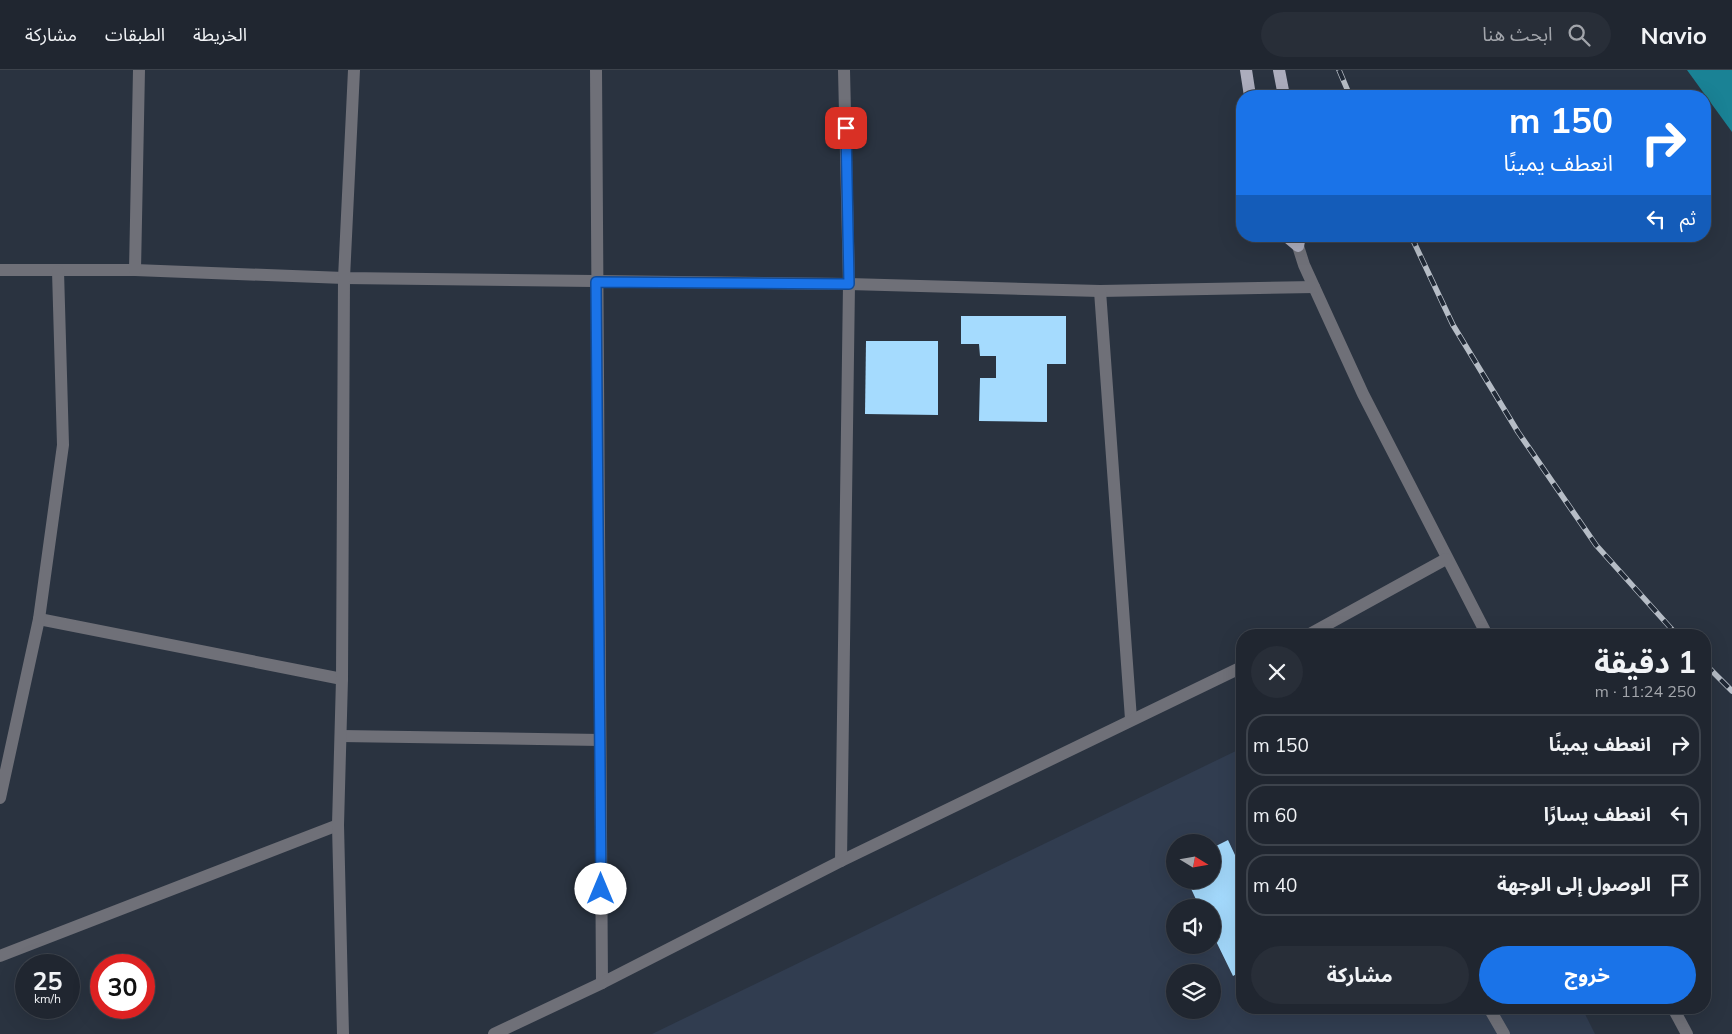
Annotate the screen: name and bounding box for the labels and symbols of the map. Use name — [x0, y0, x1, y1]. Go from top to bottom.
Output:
pin — [825, 107, 867, 149]
north arrow — [1166, 834, 1221, 889]
position arrow — [574, 862, 626, 914]
speed limit sign: 30 — [90, 954, 155, 1019]

